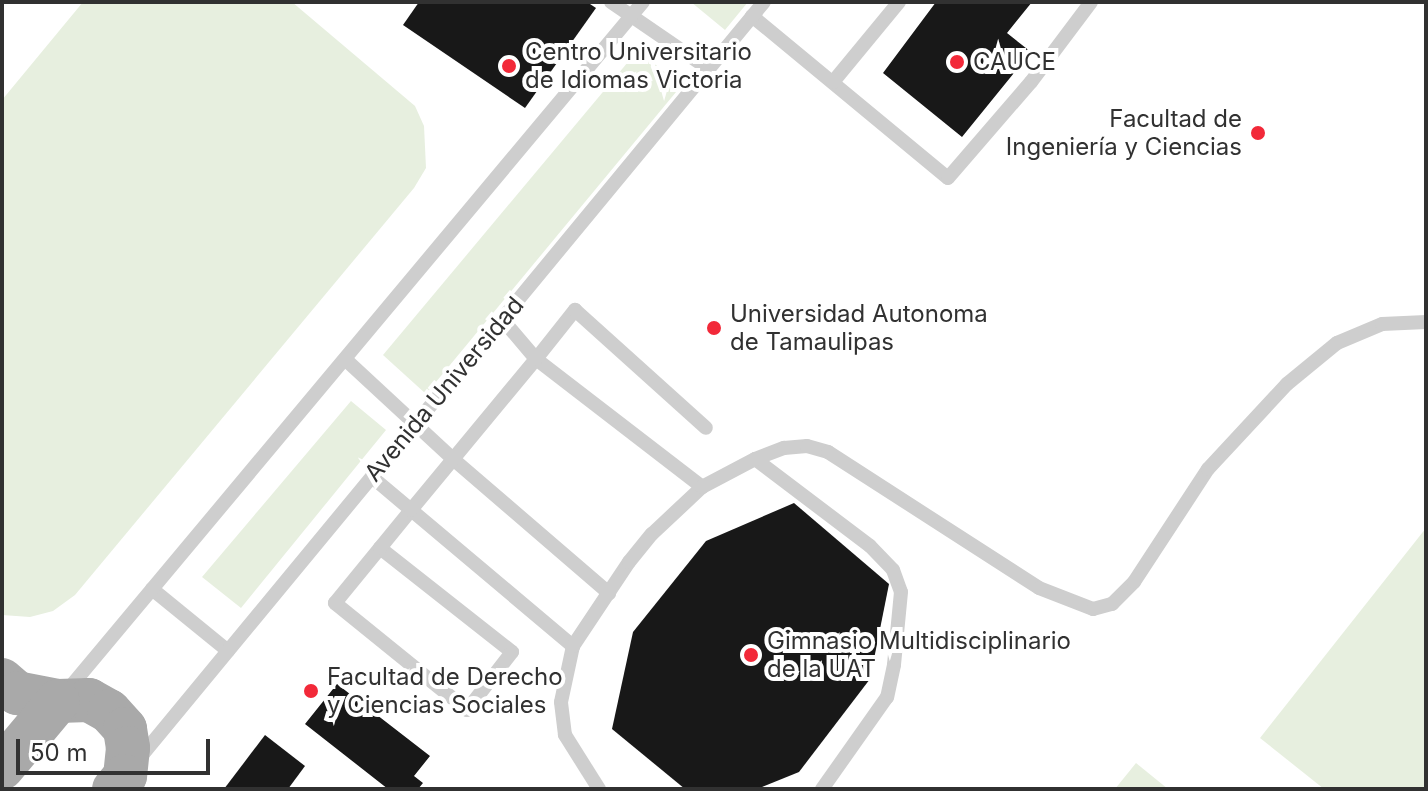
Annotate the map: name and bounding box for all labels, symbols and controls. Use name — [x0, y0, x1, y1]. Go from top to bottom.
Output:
place label: Centro Universitario de Idiomas Victoria — [525, 38, 752, 94]
place label: CAUCE — [973, 48, 1056, 76]
marker: CAUCE — [948, 53, 966, 71]
marker: Centro Universitario de Idiomas Victoria — [500, 57, 518, 75]
place label: Facultad de Ingeniería y Ciencias — [1006, 105, 1242, 161]
marker: Facultad de Ingeniería y Ciencias — [1249, 124, 1267, 142]
street label: Avenida Universidad — [358, 291, 530, 487]
place label: Universidad Autonoma de Tamaulipas — [730, 300, 988, 356]
marker: Universidad Autonoma de Tamaulipas — [705, 319, 723, 337]
place label: Gimnasio Multidisciplinario de la UAT — [767, 627, 1071, 683]
marker: Gimnasio Multidisciplinario de la UAT — [742, 646, 760, 664]
place label: Facultad de Derecho y Ciencias Sociales — [327, 663, 563, 719]
marker: Facultad de Derecho y Ciencias Sociales — [302, 682, 320, 700]
scale bar — [20, 723, 214, 773]
text: 50 m — [30, 738, 88, 767]

